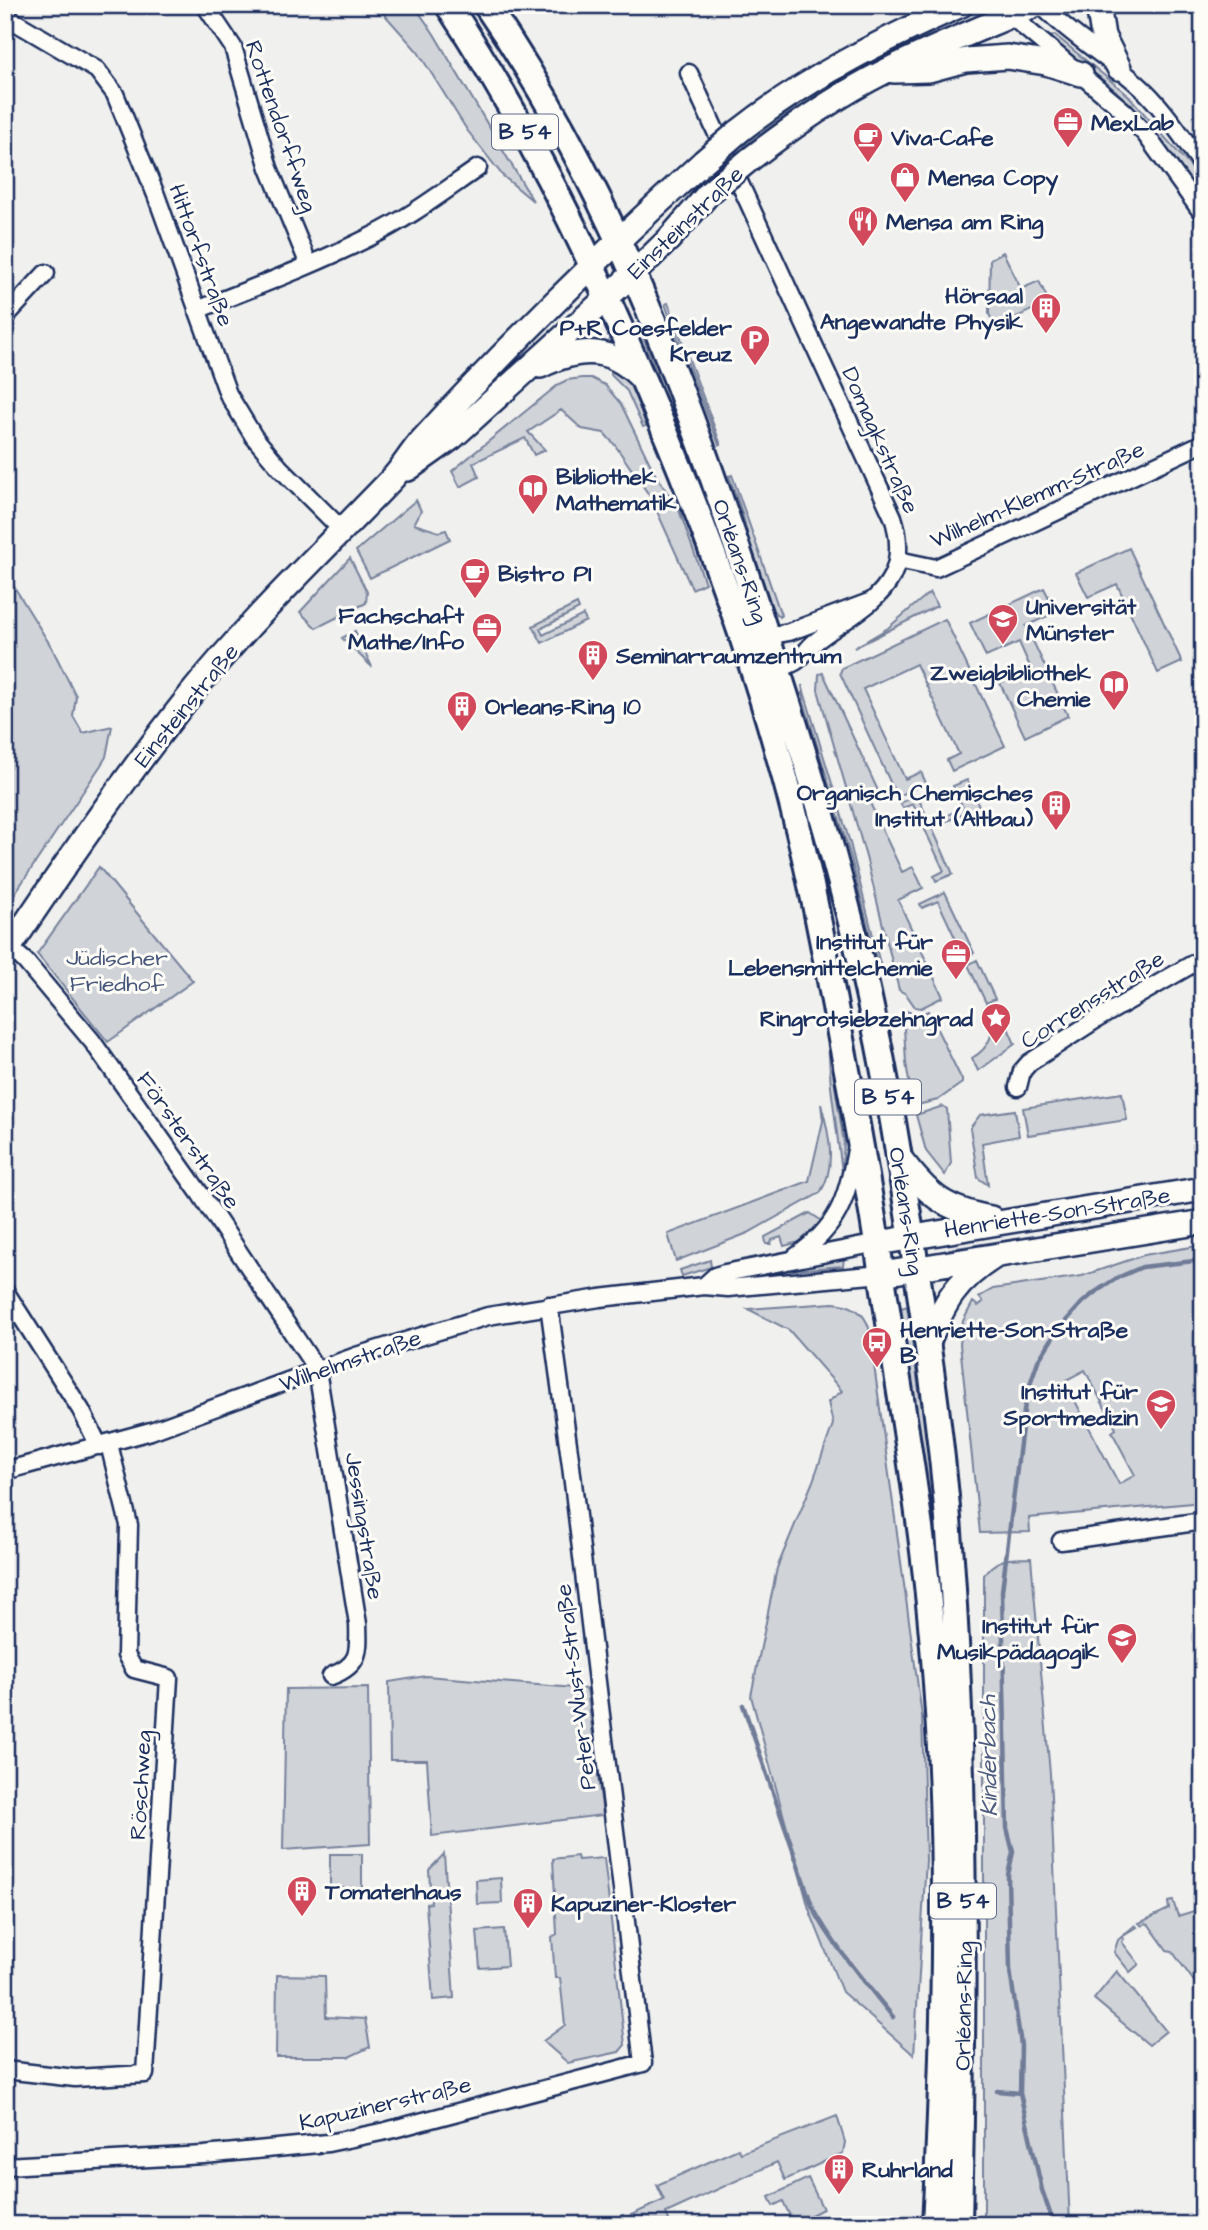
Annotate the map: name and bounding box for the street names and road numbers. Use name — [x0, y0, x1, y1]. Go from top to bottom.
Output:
street label: Rottendorffweg — [236, 36, 325, 217]
road number: B 54 — [492, 114, 558, 150]
street label: Einsteinstraße — [620, 159, 751, 287]
street label: Hittorfstraße — [160, 180, 242, 331]
street label: Domagkstraße — [833, 362, 927, 519]
street label: Wilhelm-Klemm-Straße — [925, 433, 1150, 557]
street label: Orléans-Ring — [703, 495, 776, 628]
street label: Einsteinstraße — [127, 637, 247, 774]
street label: Corrensstraße — [1014, 943, 1171, 1057]
street label: Försterstraße — [129, 1065, 248, 1216]
road number: B 54 — [855, 1080, 921, 1114]
street label: Orléans-Ring — [879, 1145, 932, 1278]
street label: Henriette-Son-Straße — [942, 1179, 1172, 1247]
street label: Wilhelmstraße — [275, 1322, 426, 1400]
street label: Jessingstraße — [336, 1450, 391, 1602]
street label: Peter-Wust-Straße — [547, 1582, 605, 1792]
street label: Röschweg — [122, 1729, 161, 1841]
road number: B 54 — [930, 1884, 996, 1918]
street label: Orléans-Ring — [947, 1941, 982, 2071]
street label: Kapuzinerstraße — [296, 2069, 474, 2139]

